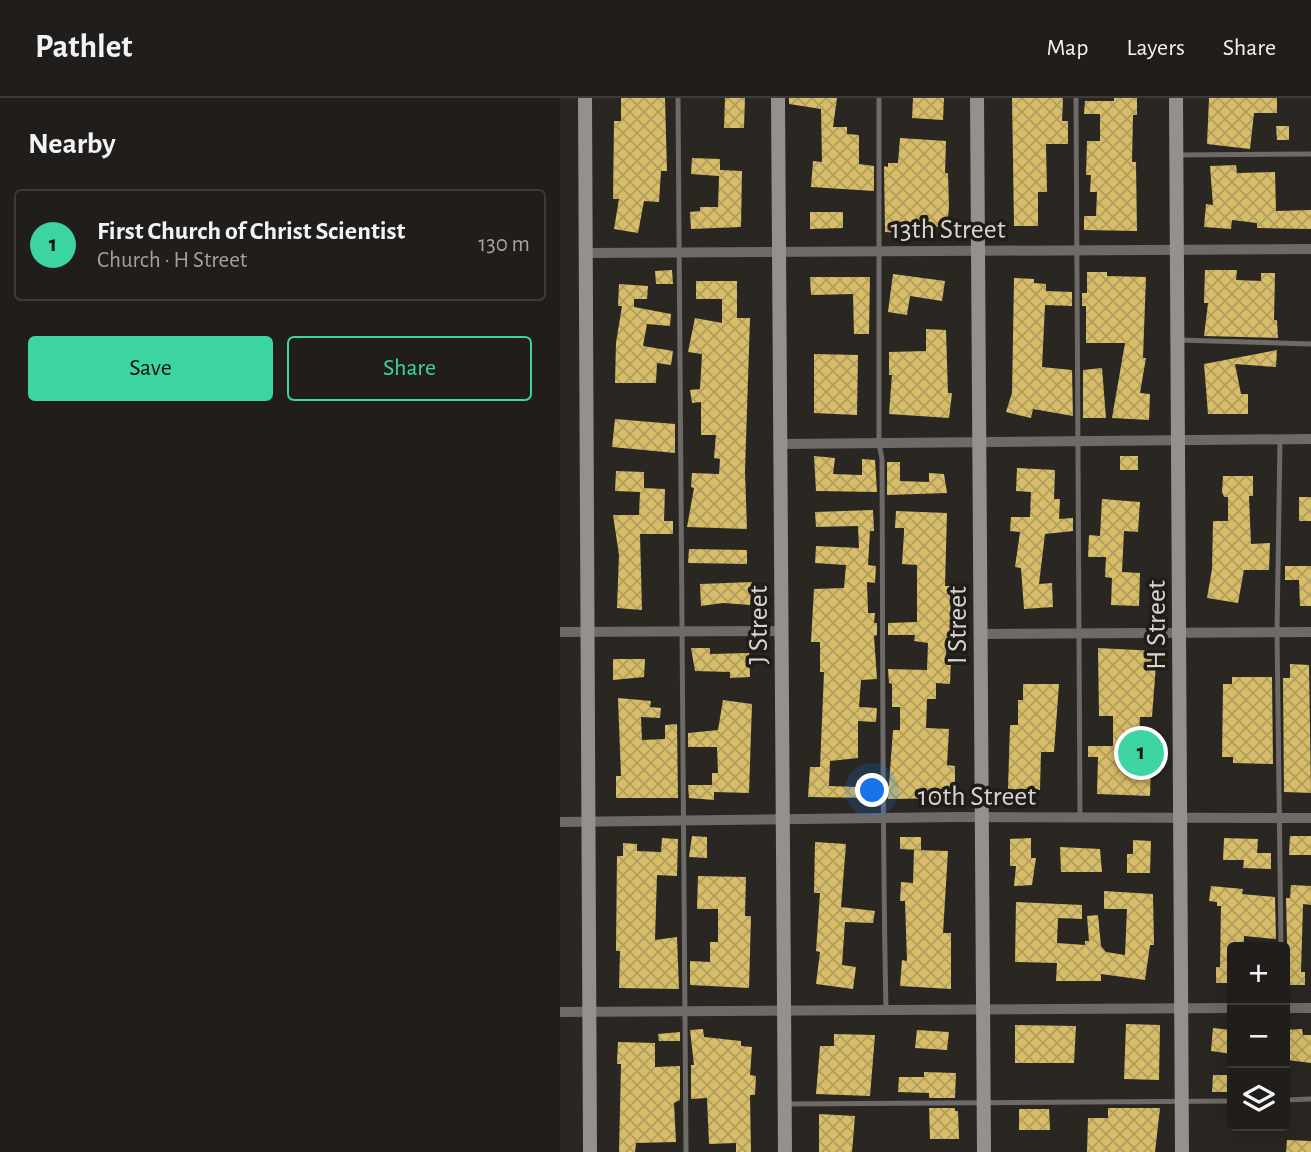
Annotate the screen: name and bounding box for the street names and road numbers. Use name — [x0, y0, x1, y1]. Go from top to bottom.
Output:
street label: 13th Street — [890, 216, 1006, 244]
street label: H Street — [1143, 580, 1171, 670]
street label: J Street — [745, 585, 773, 665]
street label: I Street — [944, 586, 972, 664]
street label: 10th Street — [918, 783, 1036, 811]

